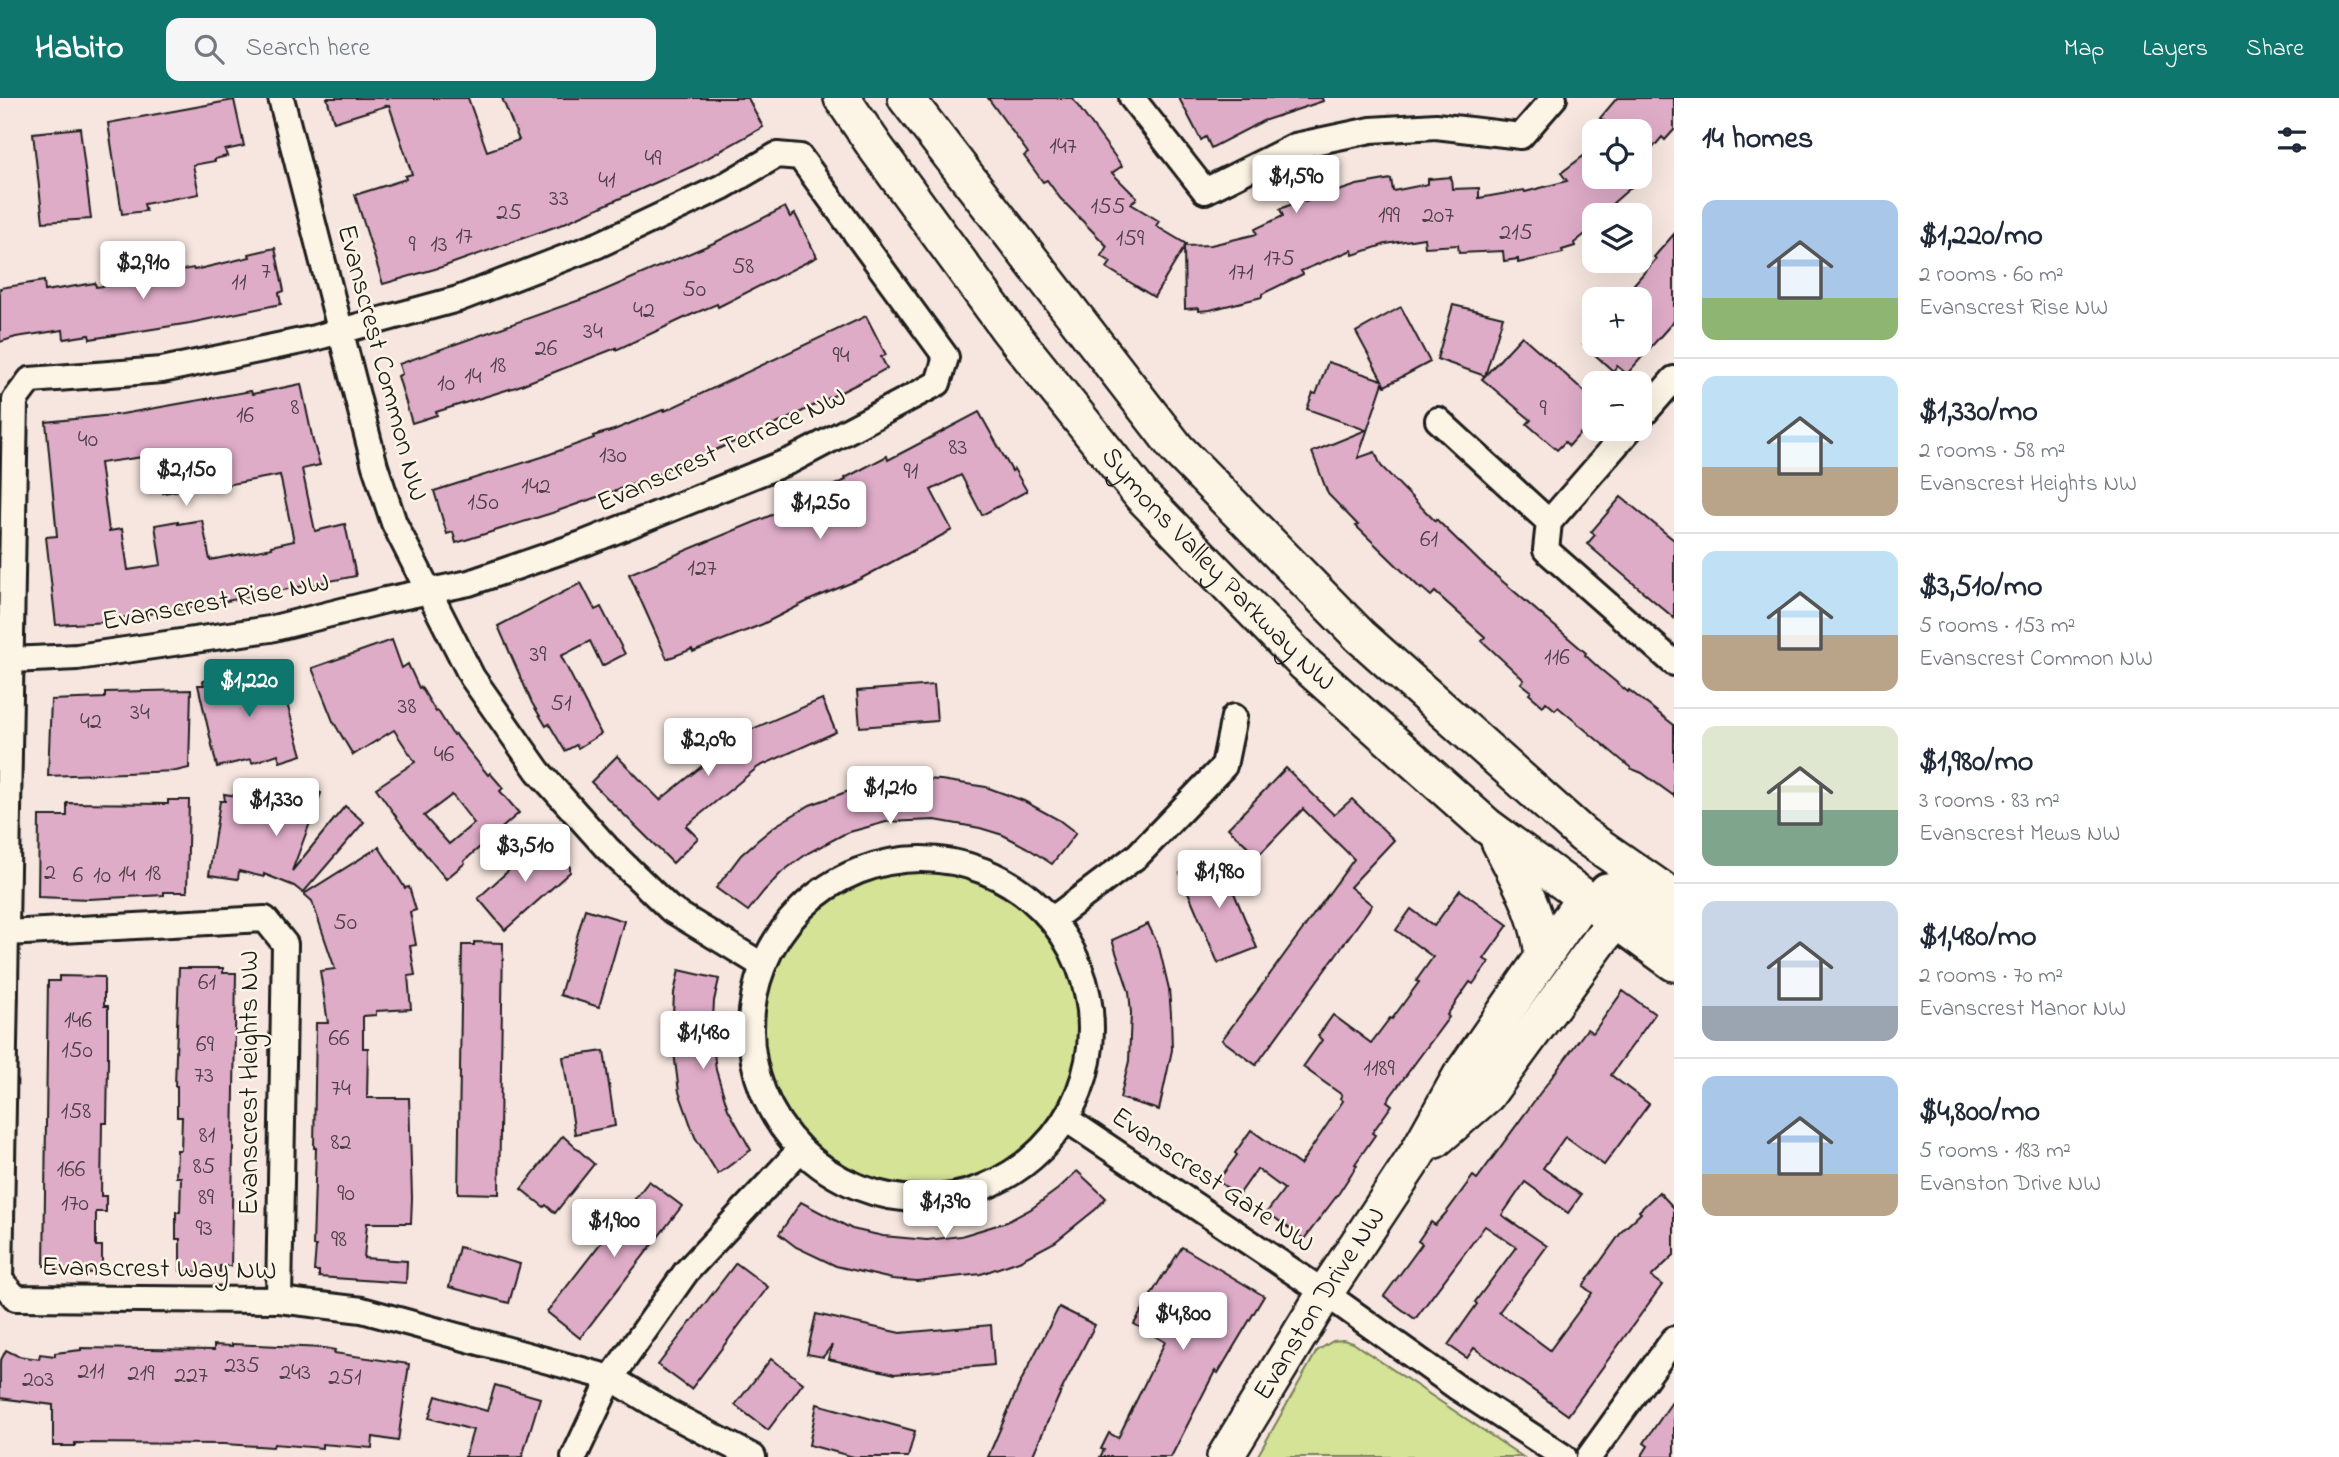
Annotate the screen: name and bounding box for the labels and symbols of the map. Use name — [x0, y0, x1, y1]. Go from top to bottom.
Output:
house number: 147 — [1049, 130, 1077, 165]
house number: 49 — [644, 142, 662, 177]
pin: $1,590 — [1239, 156, 1353, 215]
house number: 41 — [598, 164, 616, 199]
house number: 33 — [549, 182, 569, 217]
house number: 155 — [1090, 190, 1126, 225]
house number: 25 — [496, 196, 522, 231]
house number: 199 — [1378, 199, 1401, 234]
house number: 207 — [1422, 199, 1454, 234]
house number: 215 — [1499, 216, 1533, 251]
street label: Evanscrest Common NW — [324, 220, 438, 506]
house number: 17 — [455, 220, 473, 255]
house number: 159 — [1116, 222, 1145, 257]
house number: 9 — [408, 228, 416, 263]
house number: 13 — [430, 228, 448, 263]
pin: $2,910 — [86, 242, 200, 301]
house number: 175 — [1263, 242, 1295, 277]
house number: 58 — [732, 250, 754, 285]
house number: 7 — [261, 255, 271, 290]
house number: 171 — [1228, 256, 1254, 291]
house number: 11 — [231, 266, 247, 301]
house number: 50 — [682, 273, 706, 308]
house number: 42 — [633, 294, 655, 329]
house number: 34 — [583, 315, 603, 350]
house number: 26 — [535, 332, 558, 367]
house number: 94 — [832, 339, 850, 374]
house number: 18 — [490, 349, 506, 384]
house number: 14 — [464, 360, 482, 395]
house number: 10 — [437, 367, 455, 402]
street label: Evanscrest Terrace NW — [591, 378, 853, 524]
house number: 8 — [291, 391, 300, 426]
house number: 9 — [1539, 392, 1547, 427]
house number: 16 — [236, 399, 255, 434]
house number: 40 — [78, 423, 98, 458]
house number: 83 — [949, 431, 967, 466]
house number: 130 — [599, 439, 627, 474]
street label: Symons Valley Parkway NW — [1090, 439, 1344, 702]
pin: $2,150 — [129, 448, 243, 508]
house number: 91 — [904, 455, 919, 490]
house number: 142 — [521, 470, 551, 505]
pin: $1,250 — [763, 482, 877, 541]
house number: 150 — [467, 486, 499, 521]
house number: 61 — [1420, 523, 1438, 558]
house number: 127 — [687, 552, 717, 587]
street label: Evanscrest Rise NW — [99, 563, 333, 643]
house number: 39 — [529, 638, 547, 673]
house number: 116 — [1544, 641, 1570, 676]
pin: $1,220 — [192, 660, 306, 719]
house number: 51 — [550, 687, 572, 722]
house number: 38 — [398, 690, 416, 725]
house number: 34 — [130, 696, 150, 731]
house number: 42 — [80, 705, 102, 740]
pin: $2,090 — [651, 718, 765, 778]
house number: 46 — [434, 738, 455, 773]
pin: $1,210 — [833, 766, 947, 826]
pin: $1,330 — [219, 778, 333, 838]
pin: $3,510 — [468, 824, 582, 884]
pin: $1,980 — [1162, 850, 1276, 910]
house number: 2 — [44, 856, 56, 891]
house number: 18 — [145, 857, 161, 892]
house number: 14 — [118, 858, 136, 893]
house number: 6 — [73, 859, 84, 894]
house number: 10 — [93, 859, 111, 894]
house number: 50 — [333, 906, 357, 941]
street label: Evanscrest Heights NW — [230, 950, 271, 1216]
house number: 61 — [198, 966, 216, 1001]
house number: 146 — [64, 1004, 92, 1039]
pin: $1,480 — [646, 1012, 760, 1071]
house number: 66 — [328, 1022, 350, 1057]
house number: 69 — [196, 1028, 215, 1063]
house number: 150 — [61, 1034, 93, 1069]
house number: 1189 — [1363, 1052, 1396, 1087]
house number: 73 — [194, 1059, 214, 1094]
house number: 74 — [331, 1072, 351, 1107]
house number: 158 — [61, 1095, 91, 1130]
street label: Evanscrest Gate NW — [1102, 1098, 1322, 1264]
house number: 81 — [199, 1119, 216, 1154]
house number: 82 — [331, 1126, 352, 1161]
house number: 85 — [193, 1150, 216, 1185]
house number: 166 — [57, 1153, 86, 1188]
house number: 90 — [337, 1177, 355, 1212]
pin: $1,390 — [888, 1180, 1002, 1240]
house number: 89 — [198, 1181, 215, 1216]
house number: 170 — [61, 1187, 89, 1222]
street label: Evanston Drive NW — [1243, 1199, 1397, 1409]
pin: $1,900 — [557, 1200, 671, 1259]
house number: 93 — [195, 1212, 213, 1247]
house number: 98 — [331, 1223, 347, 1258]
street label: Evanscrest Way NW — [41, 1247, 277, 1293]
pin: $4,800 — [1126, 1292, 1240, 1352]
house number: 235 — [224, 1349, 260, 1384]
house number: 211 — [77, 1355, 105, 1390]
house number: 243 — [279, 1356, 311, 1391]
house number: 219 — [128, 1357, 155, 1392]
house number: 227 — [174, 1359, 208, 1394]
house number: 251 — [328, 1361, 362, 1396]
house number: 203 — [22, 1363, 54, 1398]

